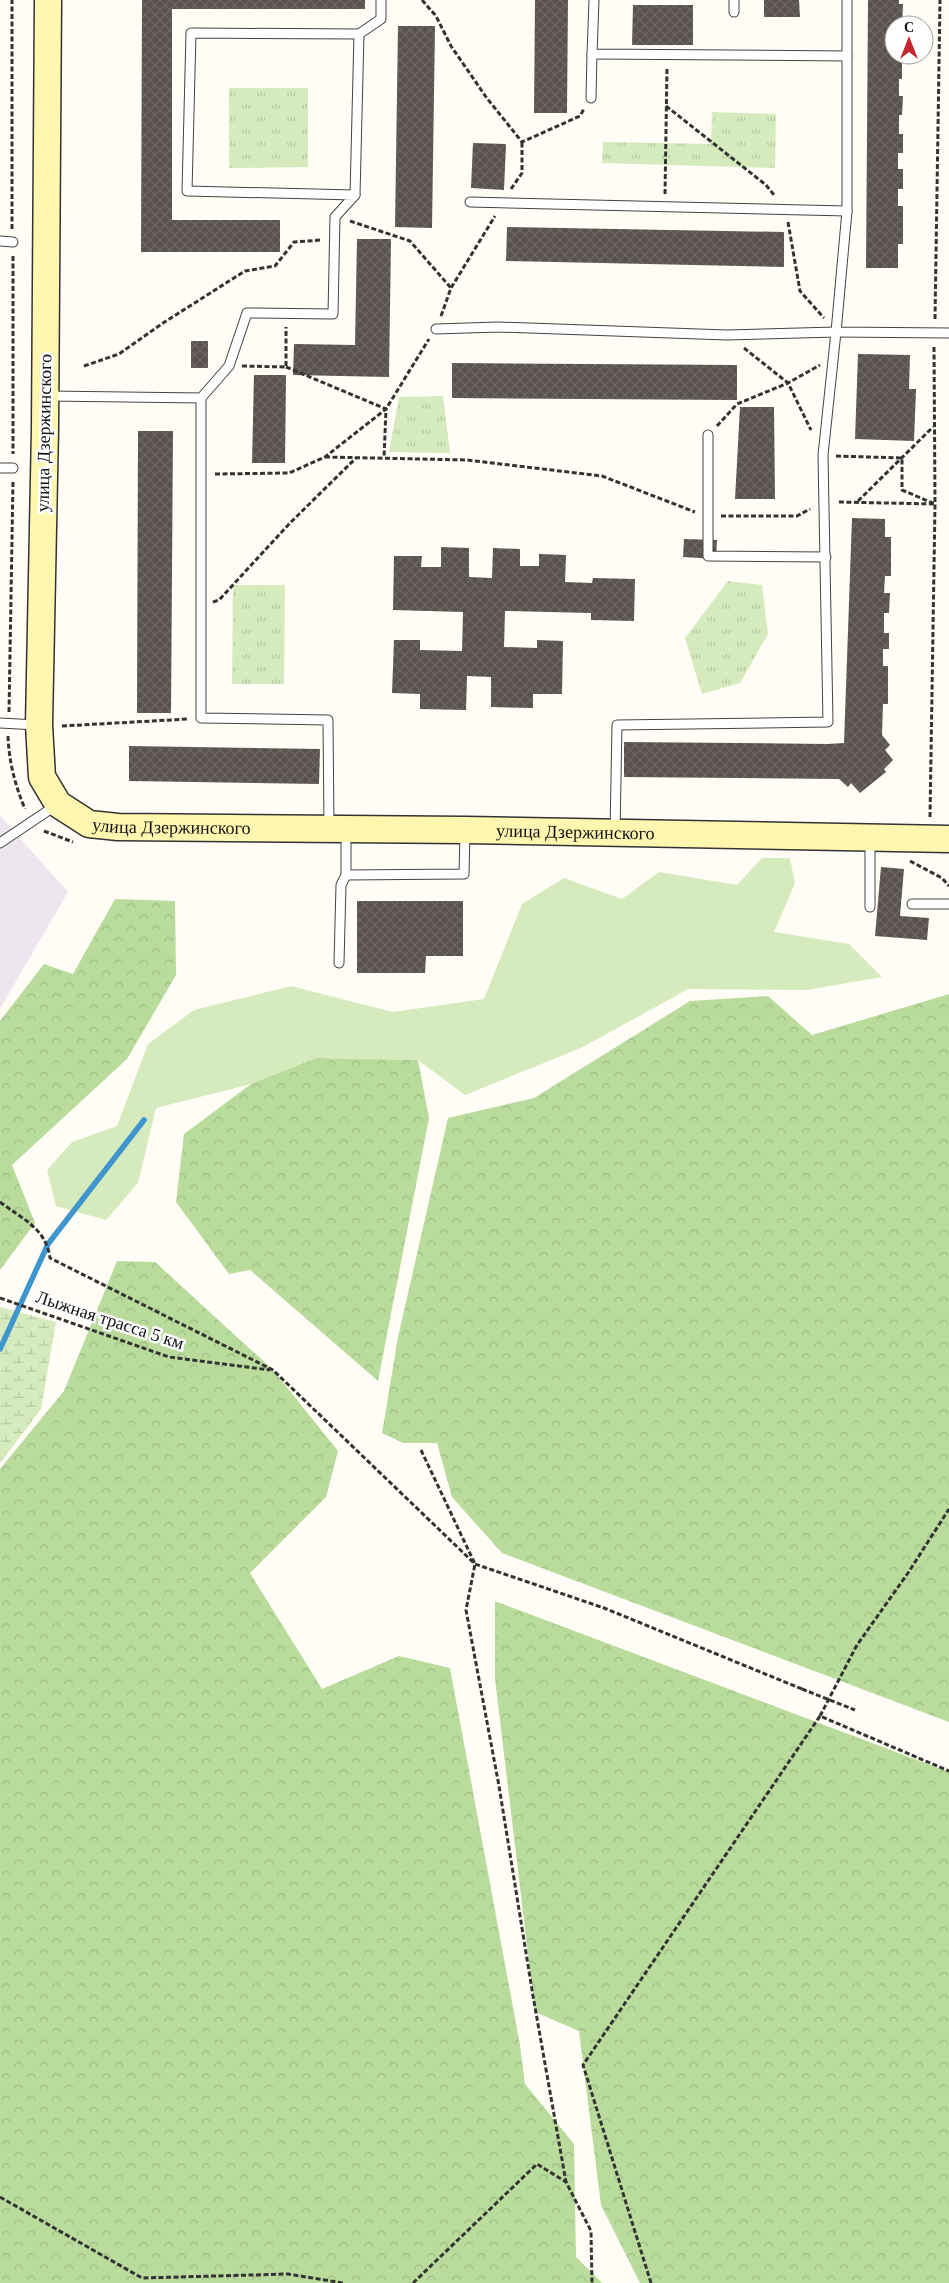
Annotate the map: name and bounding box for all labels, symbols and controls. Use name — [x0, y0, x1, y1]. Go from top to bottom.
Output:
north arrow — [884, 15, 934, 65]
text: С — [904, 20, 914, 35]
street label: улица Дзержинского — [33, 354, 55, 512]
street label: улица Дзержинского — [91, 814, 251, 838]
street label: улица Дзержинского — [496, 821, 655, 844]
street label: Лыжная трасса 5 км — [33, 1287, 187, 1353]

